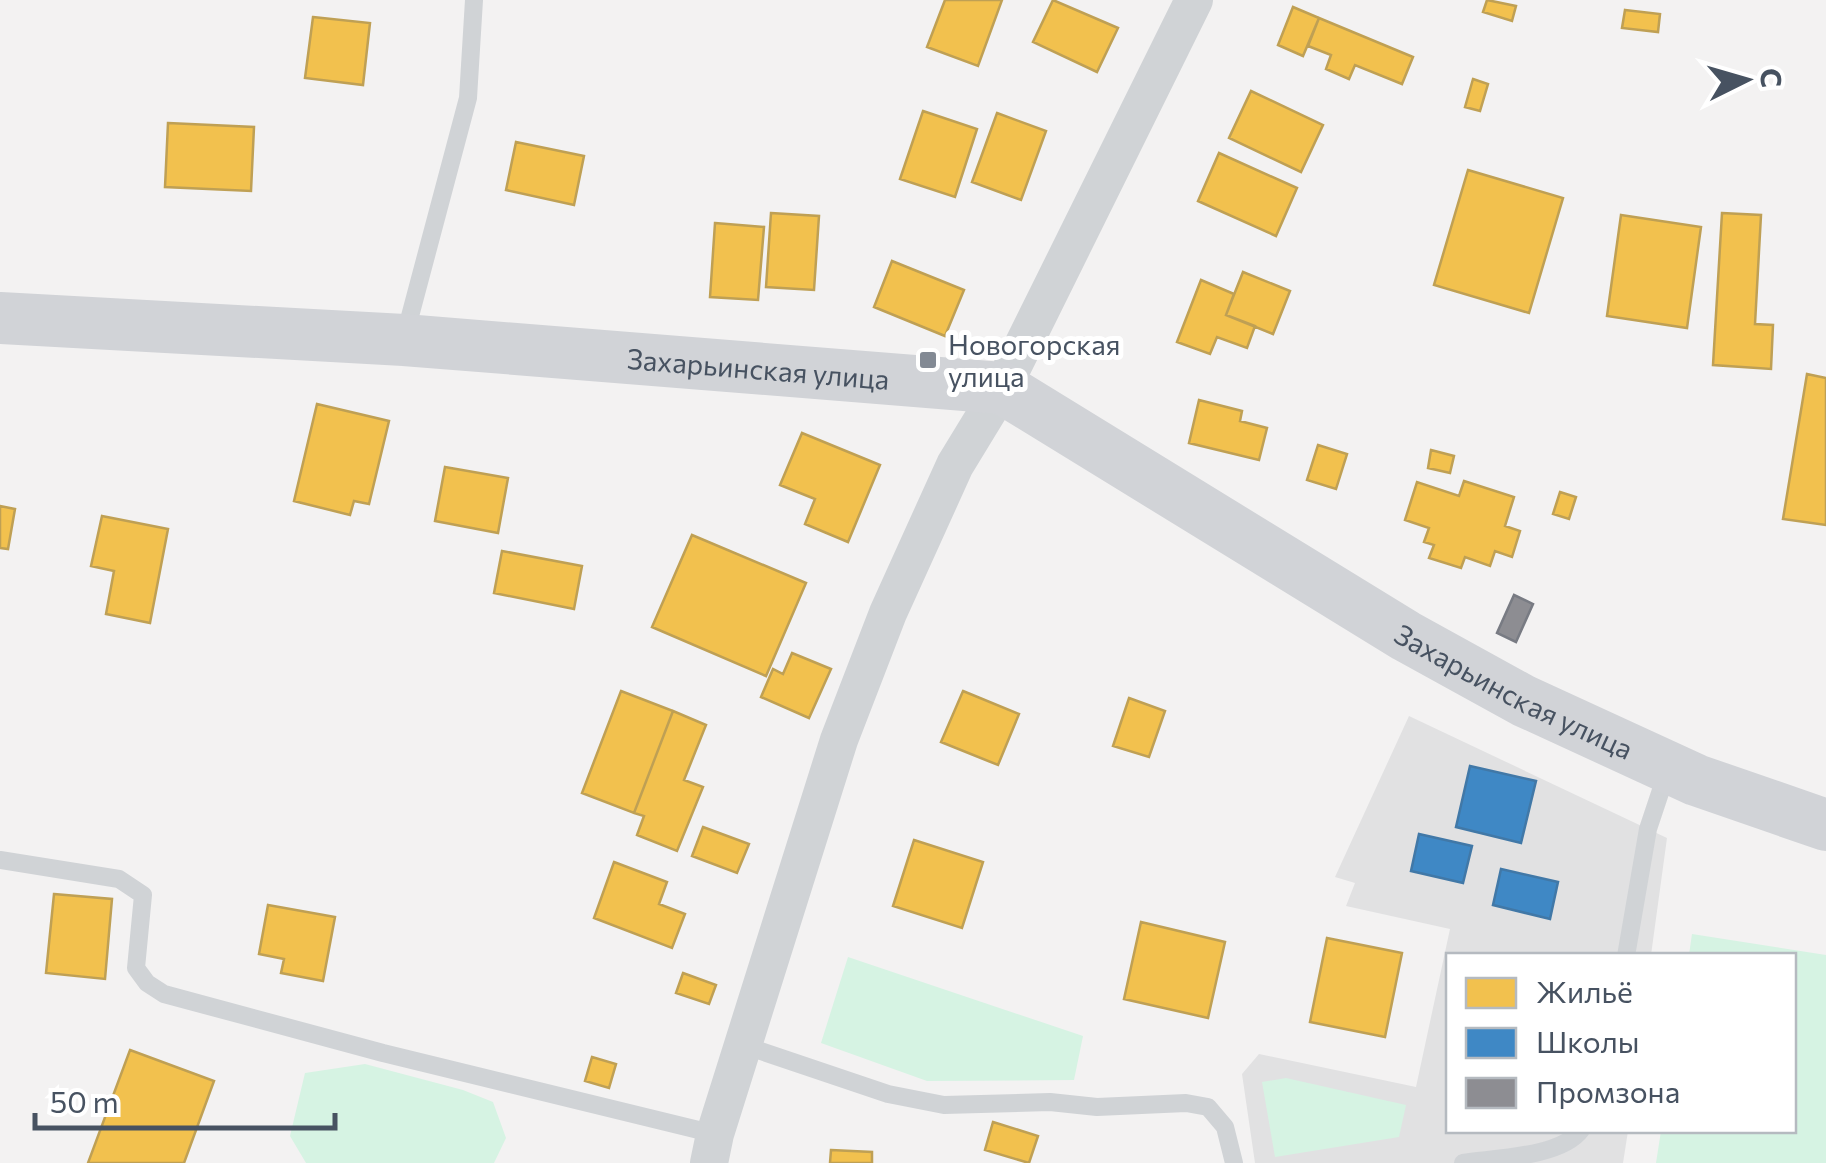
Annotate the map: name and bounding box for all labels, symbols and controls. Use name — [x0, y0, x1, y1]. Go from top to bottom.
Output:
north arrow — [1696, 30, 1796, 130]
text: С — [1754, 67, 1790, 89]
place label: Новогорская улица — [948, 327, 1121, 393]
street label: Захарьинская улица — [626, 341, 891, 396]
marker: Новогорская улица — [917, 349, 939, 371]
street label: Захарьинская улица — [1389, 616, 1638, 766]
legend — [1446, 953, 1796, 1133]
text: Жильё — [1536, 972, 1633, 1009]
text: Школы — [1536, 1022, 1640, 1059]
scale bar — [35, 1068, 335, 1130]
text: Промзона — [1536, 1072, 1680, 1109]
text: 50 m — [50, 1082, 119, 1119]

